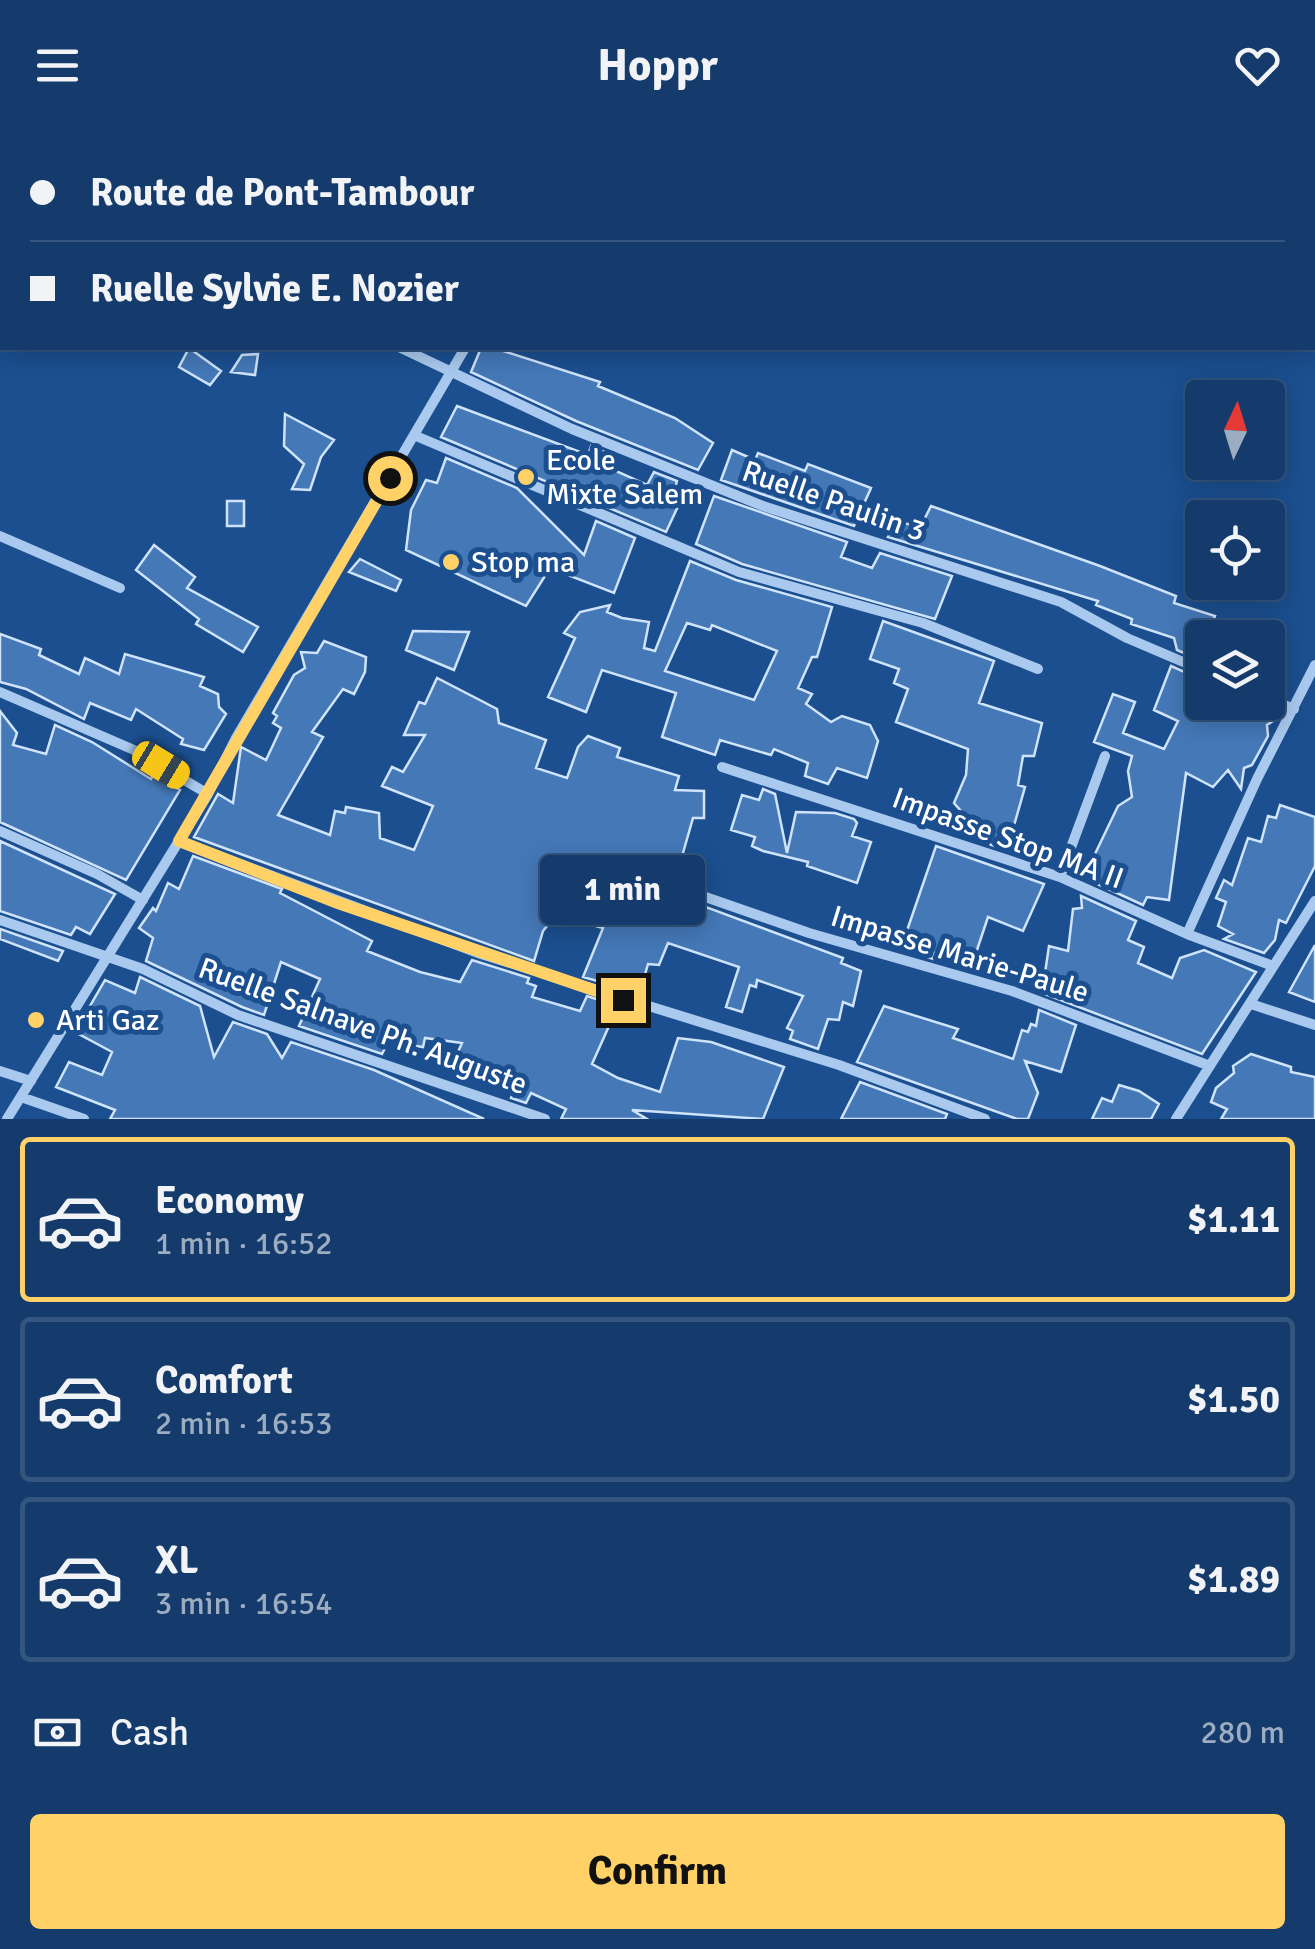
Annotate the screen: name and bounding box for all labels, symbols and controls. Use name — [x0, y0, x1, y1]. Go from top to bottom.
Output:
icon: menu — [30, 38, 85, 93]
text: Hoppr — [597, 38, 718, 93]
icon: heart — [1230, 38, 1285, 93]
text: Route de Pont-Tambour — [90, 169, 474, 216]
text: Ruelle Sylvie E. Nozier — [90, 265, 459, 312]
north arrow — [1185, 380, 1285, 480]
map controls — [1185, 380, 1285, 720]
place label: Ecole Mixte Salem — [546, 442, 703, 513]
street label: Ruelle Paulin 3 — [737, 453, 930, 550]
route start — [368, 456, 413, 501]
marker: Ecole Mixte Salem — [515, 466, 537, 488]
button: locate — [1185, 500, 1285, 600]
place label: Stop ma — [471, 544, 575, 581]
marker: Stop ma — [440, 551, 462, 573]
button: layers — [1185, 620, 1285, 720]
car — [128, 737, 194, 793]
street label: Impasse Stop MA II — [887, 779, 1129, 897]
callout: 1 min — [540, 855, 706, 925]
text: 1 min — [584, 870, 661, 909]
street label: Impasse Marie-Paule — [826, 898, 1093, 1011]
street label: Ruelle Salnave Ph. Auguste — [194, 950, 532, 1103]
route end — [601, 978, 646, 1023]
place label: Arti Gaz — [56, 1002, 159, 1039]
marker: Arti Gaz — [25, 1009, 47, 1031]
icon: car — [35, 1175, 125, 1265]
text: Economy — [155, 1177, 304, 1224]
text: $1.11 — [1187, 1196, 1280, 1243]
text: 1 min · 16:52 — [155, 1224, 333, 1263]
icon: car — [35, 1355, 125, 1445]
text: Comfort — [155, 1357, 293, 1404]
text: $1.50 — [1187, 1376, 1280, 1423]
text: 2 min · 16:53 — [155, 1404, 333, 1443]
icon: car — [35, 1535, 125, 1625]
text: XL — [155, 1537, 198, 1584]
text: $1.89 — [1187, 1556, 1280, 1603]
text: 3 min · 16:54 — [155, 1584, 333, 1623]
icon: cash — [30, 1705, 85, 1760]
text: Cash — [110, 1709, 189, 1756]
text: 280 m — [1201, 1713, 1285, 1752]
button: Confirm — [30, 1814, 1285, 1929]

